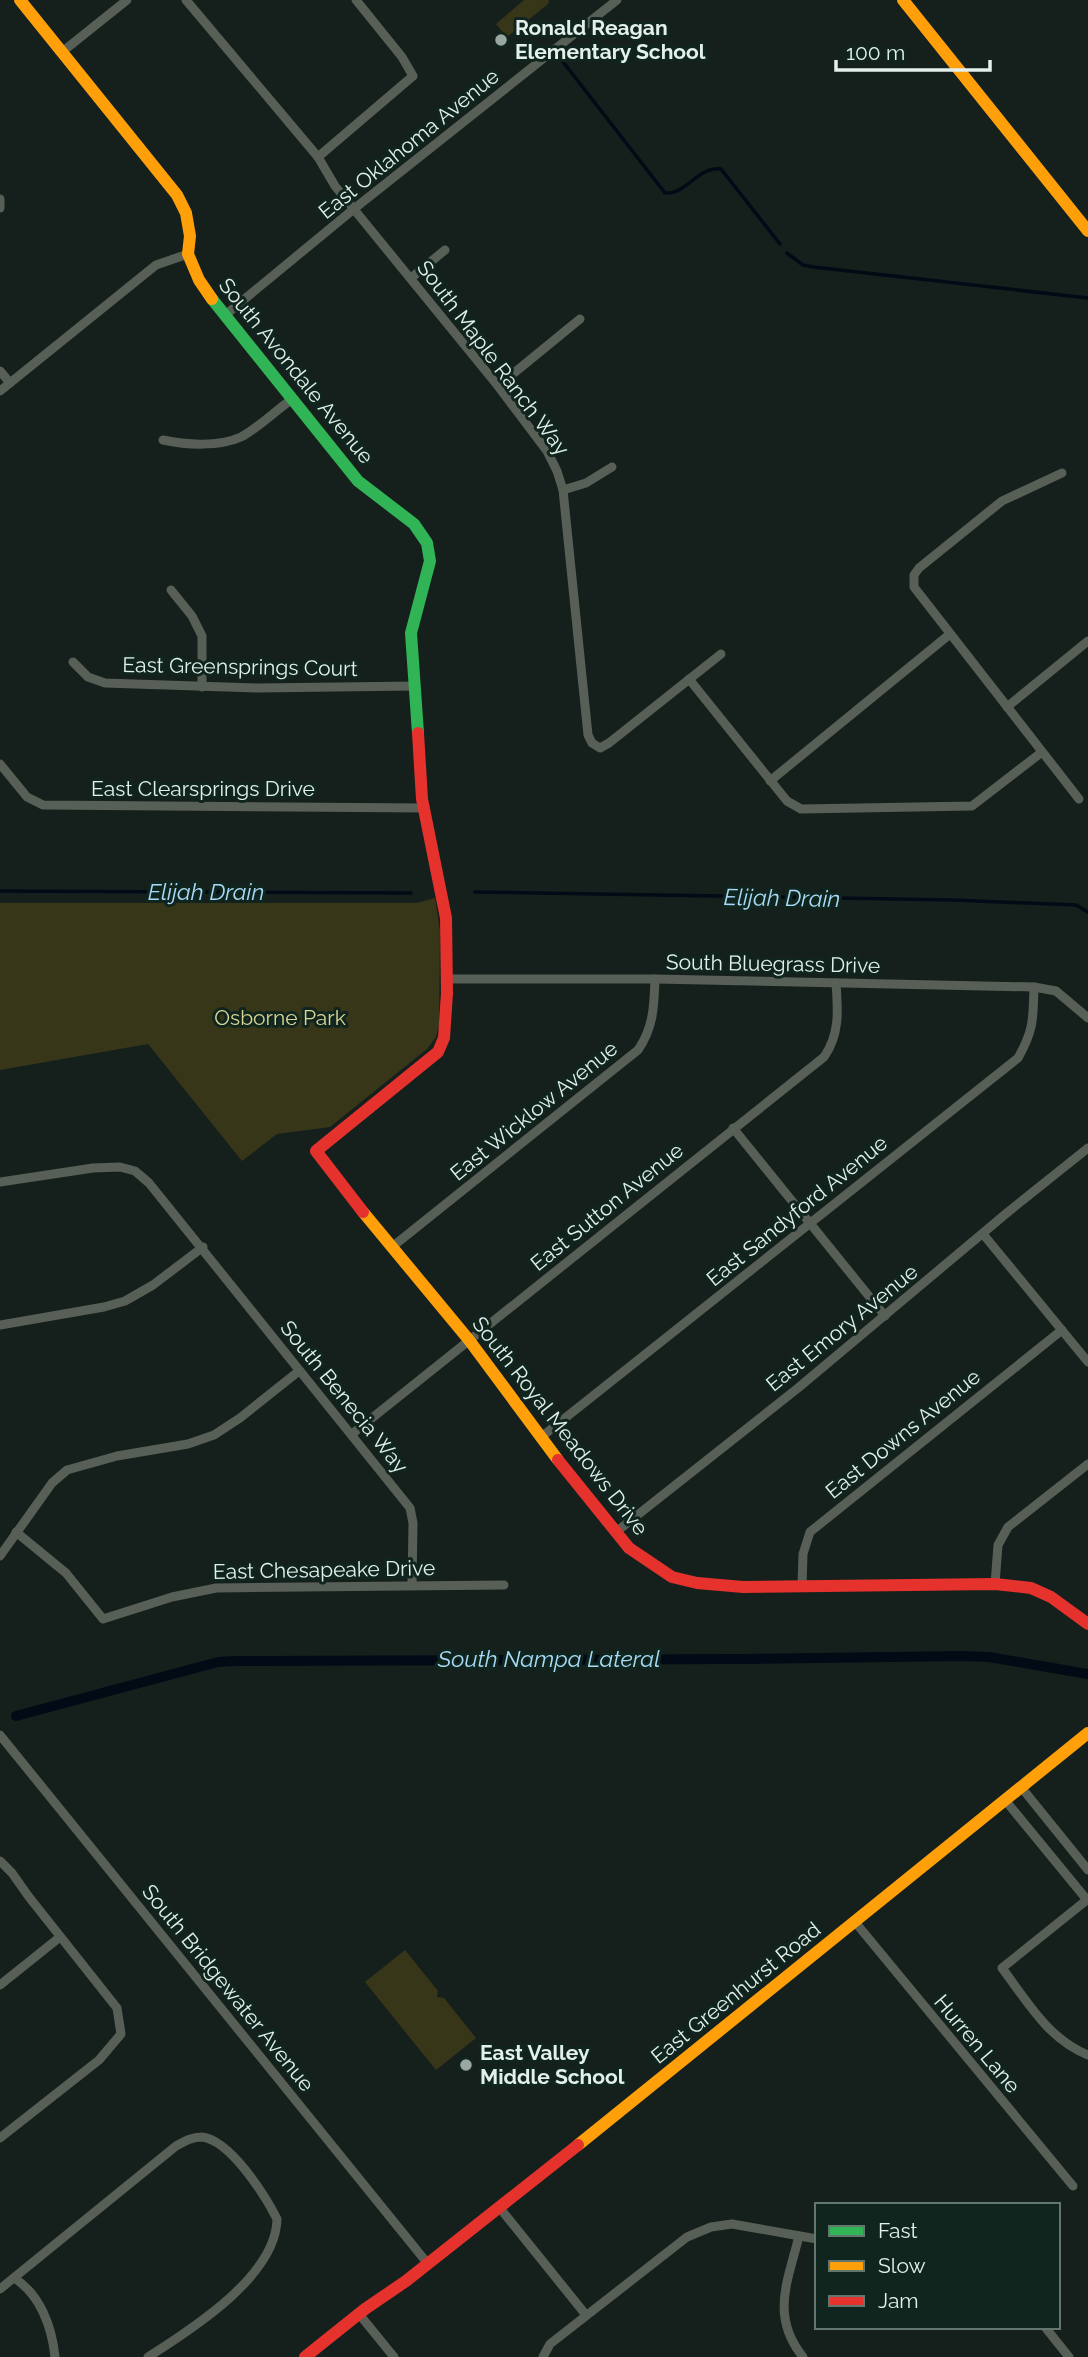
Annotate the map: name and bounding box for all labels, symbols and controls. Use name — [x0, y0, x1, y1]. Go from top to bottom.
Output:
place label: Ronald Reagan Elementary School — [515, 15, 706, 64]
scale bar — [836, 28, 990, 72]
marker: Ronald Reagan Elementary School — [493, 32, 509, 48]
text: 100 m — [846, 40, 905, 65]
street label: East Oklahoma Avenue — [314, 63, 504, 224]
street label: South Maple Ranch Way — [412, 255, 575, 460]
street label: South Avondale Avenue — [214, 273, 379, 469]
street label: East Greensprings Court — [122, 652, 358, 681]
street label: East Clearsprings Drive — [91, 776, 315, 801]
water label: Elijah Drain — [148, 878, 264, 905]
water label: Elijah Drain — [723, 883, 841, 912]
street label: South Bluegrass Drive — [666, 949, 880, 978]
park label: Osborne Park — [214, 1005, 346, 1030]
street label: East Wicklow Avenue — [445, 1035, 622, 1186]
street label: East Sandyford Avenue — [701, 1130, 892, 1291]
street label: East Sutton Avenue — [525, 1137, 688, 1276]
street label: East Emory Avenue — [761, 1259, 923, 1396]
street label: South Royal Meadows Drive — [467, 1311, 653, 1540]
street label: South Benecia Way — [275, 1315, 413, 1478]
street label: East Downs Avenue — [820, 1364, 985, 1504]
street label: East Chesapeake Drive — [213, 1555, 435, 1584]
water label: South Nampa Lateral — [437, 1645, 660, 1672]
street label: South Bridgewater Avenue — [137, 1879, 320, 2096]
street label: East Greenhurst Road — [646, 1917, 825, 2069]
street label: Hurren Lane — [929, 1989, 1026, 2098]
place label: East Valley Middle School — [480, 2040, 625, 2089]
marker: East Valley Middle School — [458, 2057, 474, 2073]
legend — [815, 2203, 1060, 2329]
text: Fast — [878, 2218, 918, 2243]
text: Slow — [878, 2253, 926, 2278]
text: Jam — [878, 2288, 919, 2313]

